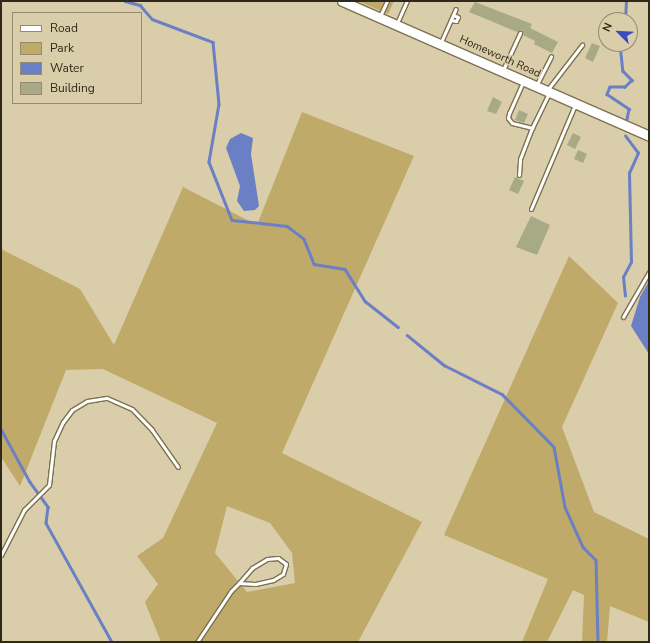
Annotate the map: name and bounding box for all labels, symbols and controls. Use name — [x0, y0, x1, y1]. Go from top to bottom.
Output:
legend — [12, 12, 142, 104]
north arrow — [598, 12, 638, 52]
text: Road — [50, 20, 78, 36]
text: N — [599, 21, 616, 34]
street label: Homeworth Road — [457, 33, 543, 81]
text: Park — [50, 40, 74, 56]
text: Water — [50, 60, 84, 76]
text: Building — [50, 80, 95, 96]

